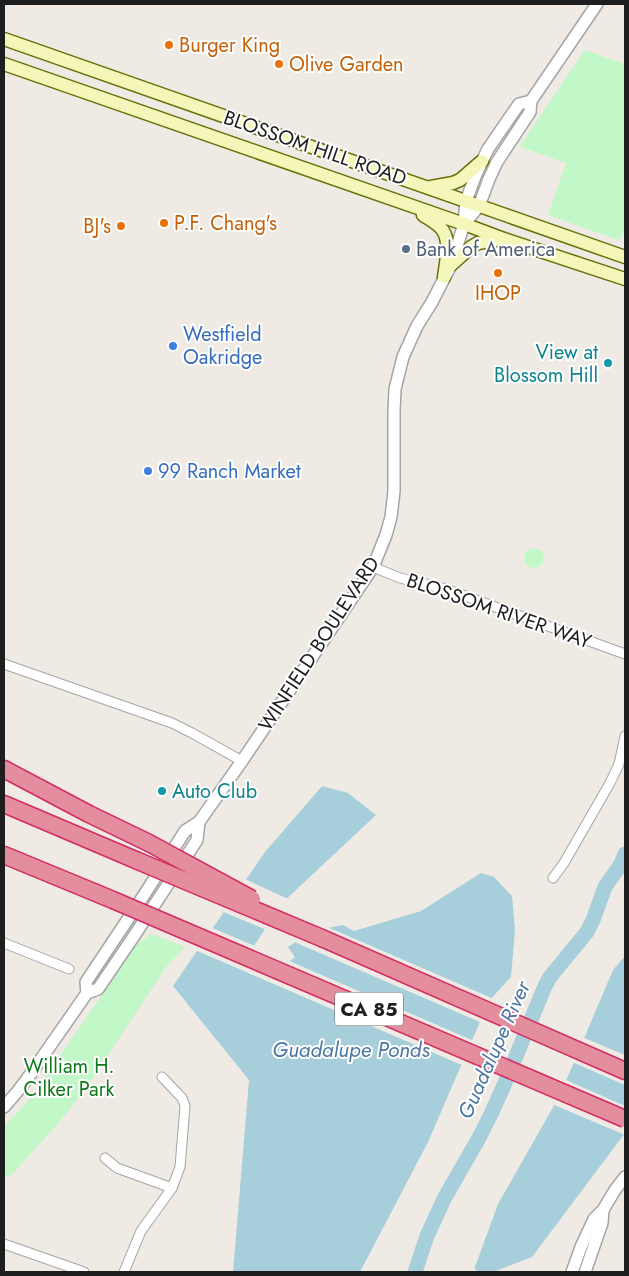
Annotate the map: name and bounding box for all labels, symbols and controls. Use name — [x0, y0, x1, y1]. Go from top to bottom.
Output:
place label: Burger King — [179, 31, 280, 60]
marker: Burger King — [163, 39, 175, 51]
place label: Olive Garden — [289, 50, 404, 79]
marker: Olive Garden — [273, 58, 285, 70]
street label: BLOSSOM HILL ROAD — [220, 103, 410, 193]
place label: P.F. Chang's — [174, 209, 277, 238]
place label: BJ's — [83, 212, 111, 241]
marker: P.F. Chang's — [158, 217, 170, 229]
marker: BJ's — [115, 220, 127, 232]
place label: Bank of America — [416, 235, 555, 264]
marker: Bank of America — [400, 243, 412, 255]
marker: IHOP — [492, 267, 504, 279]
place label: IHOP — [475, 279, 521, 308]
place label: Westfield Oakridge — [183, 320, 262, 372]
place label: View at Blossom Hill — [494, 338, 598, 390]
marker: Westfield Oakridge — [167, 340, 179, 352]
marker: View at Blossom Hill — [602, 357, 614, 369]
place label: 99 Ranch Market — [158, 457, 301, 486]
marker: 99 Ranch Market — [142, 465, 154, 477]
street label: WINFIELD BOULEVARD — [251, 551, 387, 737]
street label: BLOSSOM RIVER WAY — [403, 566, 596, 656]
place label: Auto Club — [172, 777, 257, 806]
marker: Auto Club — [156, 785, 168, 797]
water label: Guadalupe River — [450, 975, 538, 1124]
road number: CA 85 — [335, 992, 403, 1026]
water label: Guadalupe Ponds — [272, 1035, 430, 1065]
park label: William H. Cilker Park — [24, 1052, 115, 1104]

